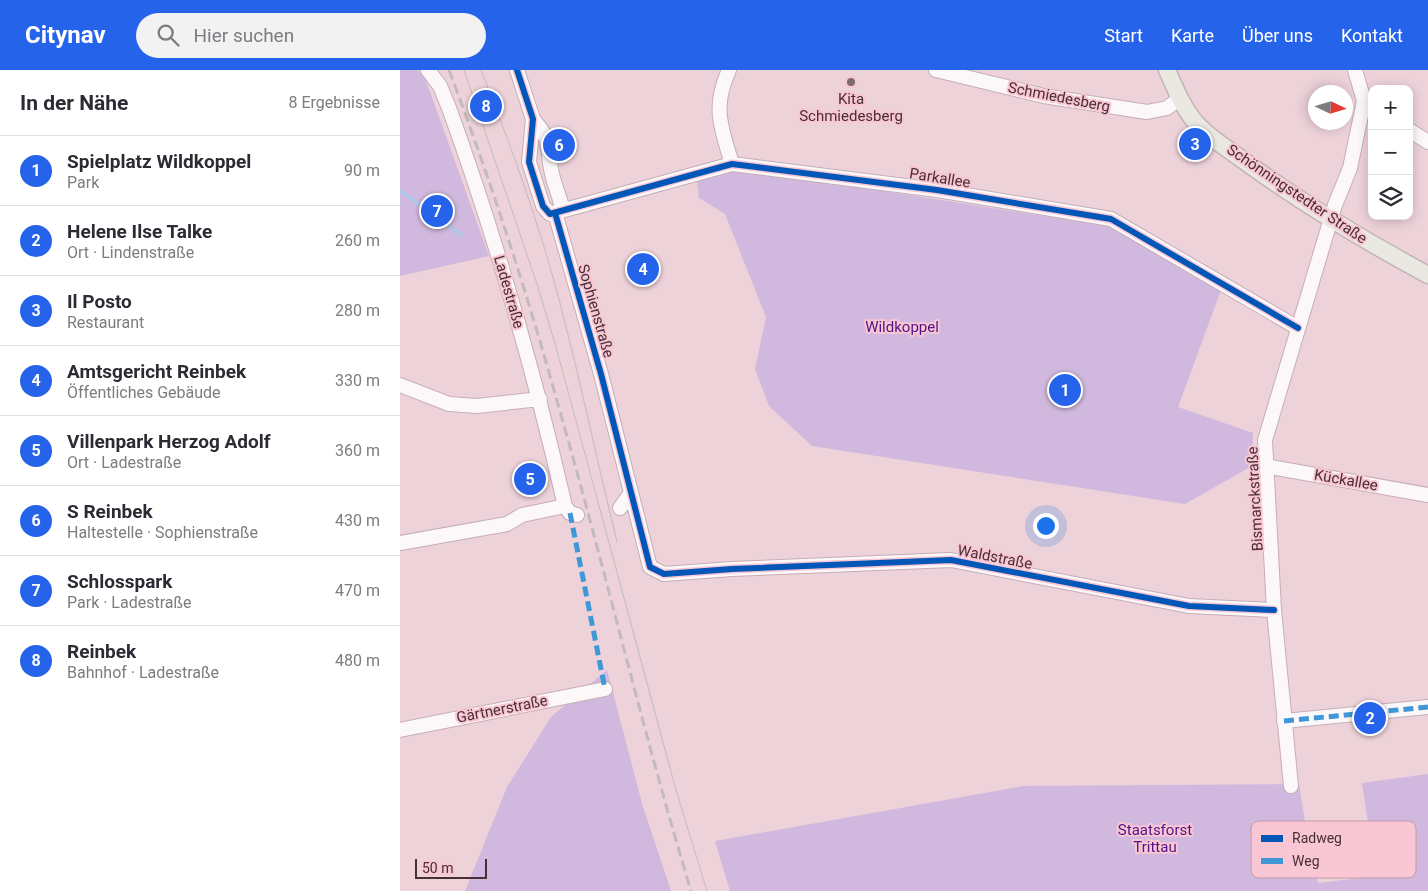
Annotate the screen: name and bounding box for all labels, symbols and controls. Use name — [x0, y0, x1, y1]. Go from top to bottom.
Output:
search box — [136, 13, 486, 58]
text: Citynav — [25, 21, 106, 49]
icon: search — [154, 21, 182, 49]
text: Hier suchen — [194, 24, 294, 47]
text: Start — [1104, 25, 1143, 46]
text: Karte — [1171, 25, 1214, 46]
text: Über uns — [1242, 25, 1313, 46]
text: Kontakt — [1341, 25, 1403, 46]
marker: Kita Schmiedesberg — [845, 76, 857, 88]
street label: Schmiedesberg — [1006, 78, 1112, 116]
north arrow — [1308, 85, 1353, 130]
map controls — [1368, 85, 1413, 220]
button: + — [1368, 85, 1413, 130]
pin: 8 — [470, 87, 502, 125]
place label: Kita Schmiedesberg — [799, 90, 903, 125]
text: In der Nähe — [20, 91, 128, 115]
text: 8 Ergebnisse — [288, 93, 380, 112]
pin: 3 — [1179, 125, 1211, 163]
pin: 6 — [543, 126, 575, 164]
button: − — [1368, 130, 1413, 175]
street label: Schönningstedter Straße — [1224, 140, 1370, 248]
text: Spielplatz Wildkoppel — [67, 150, 251, 173]
text: 1 — [31, 161, 41, 180]
text: 90 m — [344, 161, 380, 180]
street label: Parkallee — [908, 164, 972, 192]
text: Park — [67, 173, 99, 192]
button: layers — [1368, 175, 1413, 220]
pin: 7 — [421, 192, 453, 230]
text: Helene Ilse Talke — [67, 220, 212, 243]
text: 2 — [31, 231, 41, 250]
text: 260 m — [335, 231, 380, 250]
text: Ort · Lindenstraße — [67, 243, 194, 262]
pin: 4 — [627, 250, 659, 288]
street label: Ladestraße — [490, 253, 528, 331]
street label: Sophienstraße — [574, 262, 618, 360]
text: Il Posto — [67, 290, 132, 313]
text: 3 — [31, 301, 41, 320]
text: 280 m — [335, 301, 380, 320]
text: Restaurant — [67, 313, 144, 332]
park label: Wildkoppel — [865, 318, 939, 336]
text: Amtsgericht Reinbek — [67, 360, 246, 383]
text: 4 — [31, 371, 41, 390]
text: 330 m — [335, 371, 380, 390]
pin: 1 — [1049, 371, 1081, 409]
text: Öffentliches Gebäude — [67, 383, 221, 402]
text: Villenpark Herzog Adolf — [67, 430, 271, 453]
text: 5 — [31, 441, 41, 460]
text: 360 m — [335, 441, 380, 460]
street label: Bismarckstraße — [1243, 446, 1267, 552]
text: Ort · Ladestraße — [67, 453, 181, 472]
pin: 5 — [514, 460, 546, 498]
street label: Kückallee — [1313, 466, 1379, 494]
text: S Reinbek — [67, 500, 153, 523]
text: 6 — [31, 511, 41, 530]
text: 430 m — [335, 511, 380, 530]
your location — [1033, 513, 1059, 539]
text: Haltestelle · Sophienstraße — [67, 523, 258, 542]
street label: Waldstraße — [956, 541, 1034, 573]
text: Schlosspark — [67, 570, 172, 593]
text: 7 — [31, 581, 41, 600]
text: 470 m — [335, 581, 380, 600]
text: Park · Ladestraße — [67, 593, 192, 612]
text: Reinbek — [67, 640, 136, 663]
text: 8 — [31, 651, 41, 670]
text: 480 m — [335, 651, 380, 670]
text: Bahnhof · Ladestraße — [67, 663, 219, 682]
street label: Gärtnerstraße — [455, 691, 549, 727]
pin: 2 — [1354, 699, 1386, 737]
park label: Staatsforst Trittau — [1118, 821, 1192, 856]
legend — [1251, 821, 1416, 878]
text: Radweg — [1292, 830, 1342, 846]
text: Weg — [1292, 853, 1320, 869]
scale bar — [415, 856, 488, 879]
text: 50 m — [422, 860, 454, 876]

